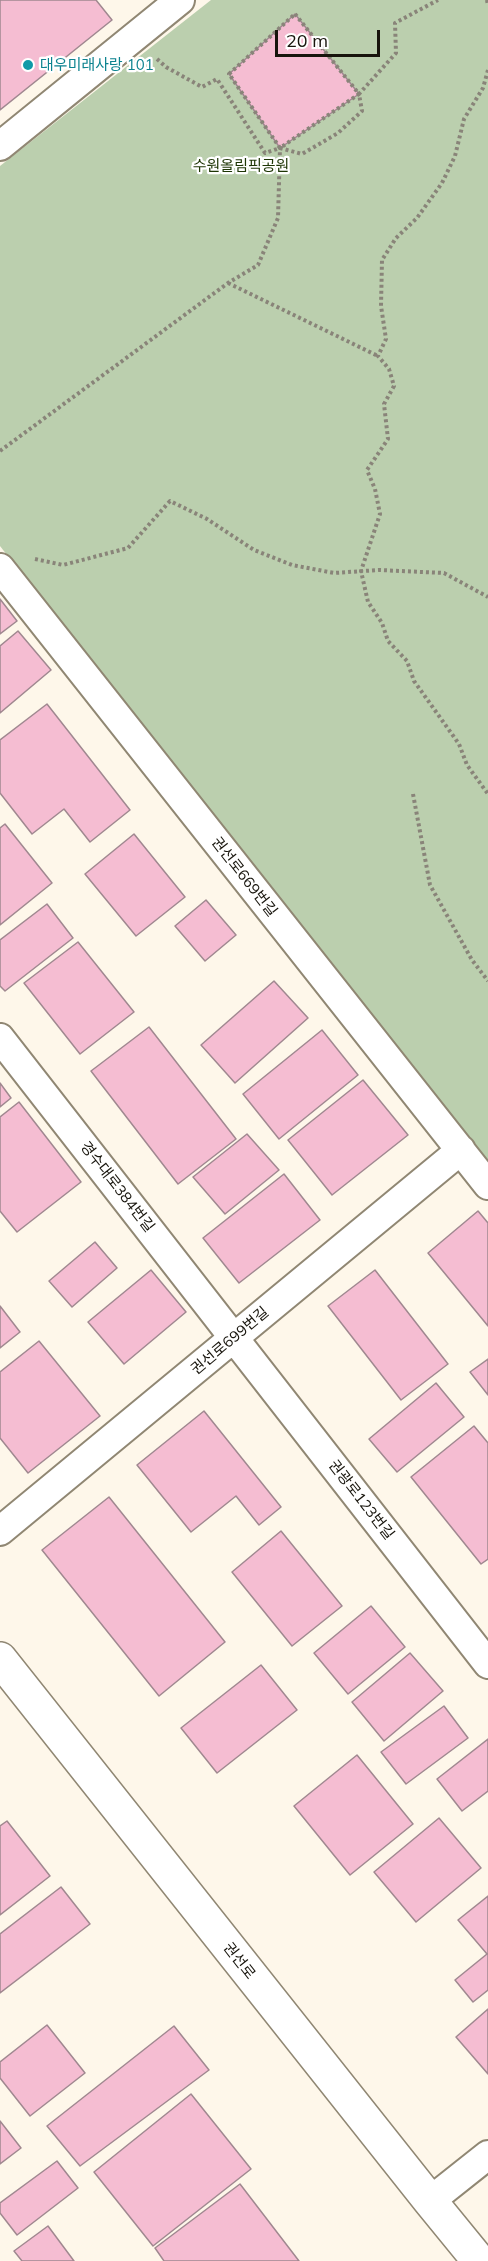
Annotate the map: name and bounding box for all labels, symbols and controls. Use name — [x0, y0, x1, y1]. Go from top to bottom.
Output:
scale bar — [278, 18, 383, 56]
text: 20 m — [286, 29, 328, 52]
place label: 대우미래사랑 101 — [40, 56, 154, 74]
marker: 대우미래사랑 101 — [21, 58, 35, 72]
park label: 수원올림픽공원 — [193, 157, 289, 175]
street label: 권선로669번길 — [207, 834, 281, 920]
street label: 경수대로384번길 — [76, 1138, 158, 1236]
street label: 권선로699번길 — [187, 1303, 273, 1379]
street label: 권광로123번길 — [324, 1457, 398, 1543]
street label: 권선로 — [219, 1939, 259, 1983]

